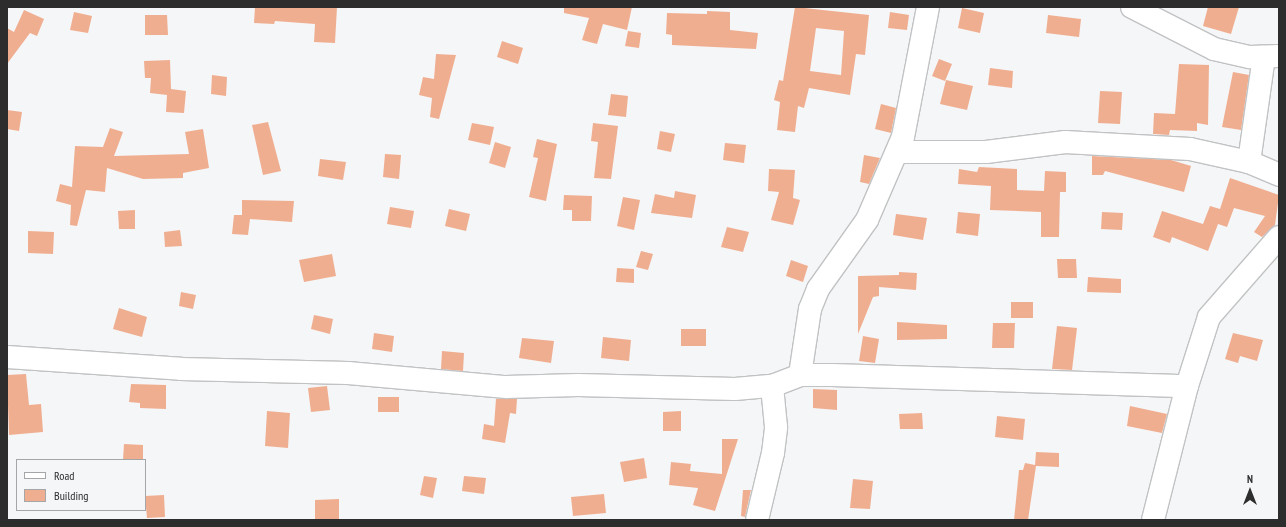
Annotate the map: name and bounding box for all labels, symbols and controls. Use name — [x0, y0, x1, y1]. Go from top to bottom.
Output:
legend — [16, 459, 146, 511]
text: Road — [54, 468, 74, 483]
north arrow — [1230, 471, 1270, 511]
text: N — [1247, 472, 1253, 486]
text: Building — [54, 488, 89, 503]

